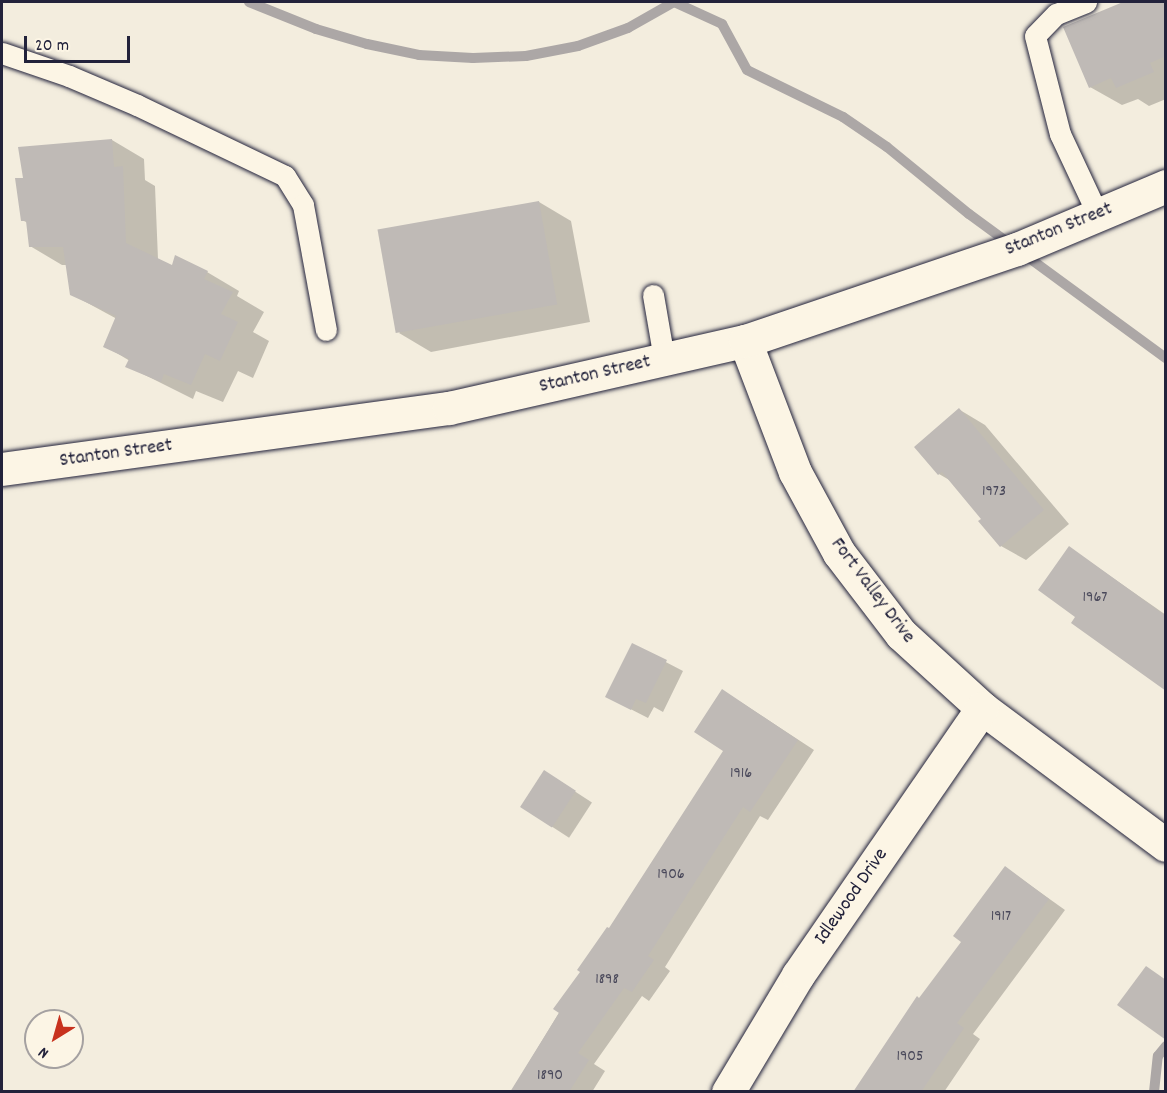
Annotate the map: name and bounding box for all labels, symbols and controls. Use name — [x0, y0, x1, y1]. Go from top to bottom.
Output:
scale bar — [27, 24, 134, 62]
text: 20 m — [35, 34, 69, 59]
street label: Stanton Street — [1002, 198, 1116, 262]
street label: Stanton Street — [537, 351, 653, 399]
street label: Stanton Street — [58, 434, 174, 474]
house number: 1973 — [982, 482, 1006, 502]
street label: Fort Valley Drive — [825, 534, 919, 648]
house number: 1967 — [1083, 588, 1107, 608]
house number: 1916 — [730, 764, 752, 784]
street label: Idlewood Drive — [810, 844, 894, 950]
house number: 1906 — [657, 865, 685, 885]
house number: 1917 — [991, 907, 1011, 927]
house number: 1898 — [595, 970, 619, 990]
north arrow — [24, 1009, 84, 1069]
text: N — [34, 1041, 54, 1064]
house number: 1905 — [897, 1047, 923, 1067]
house number: 1890 — [537, 1066, 563, 1086]

